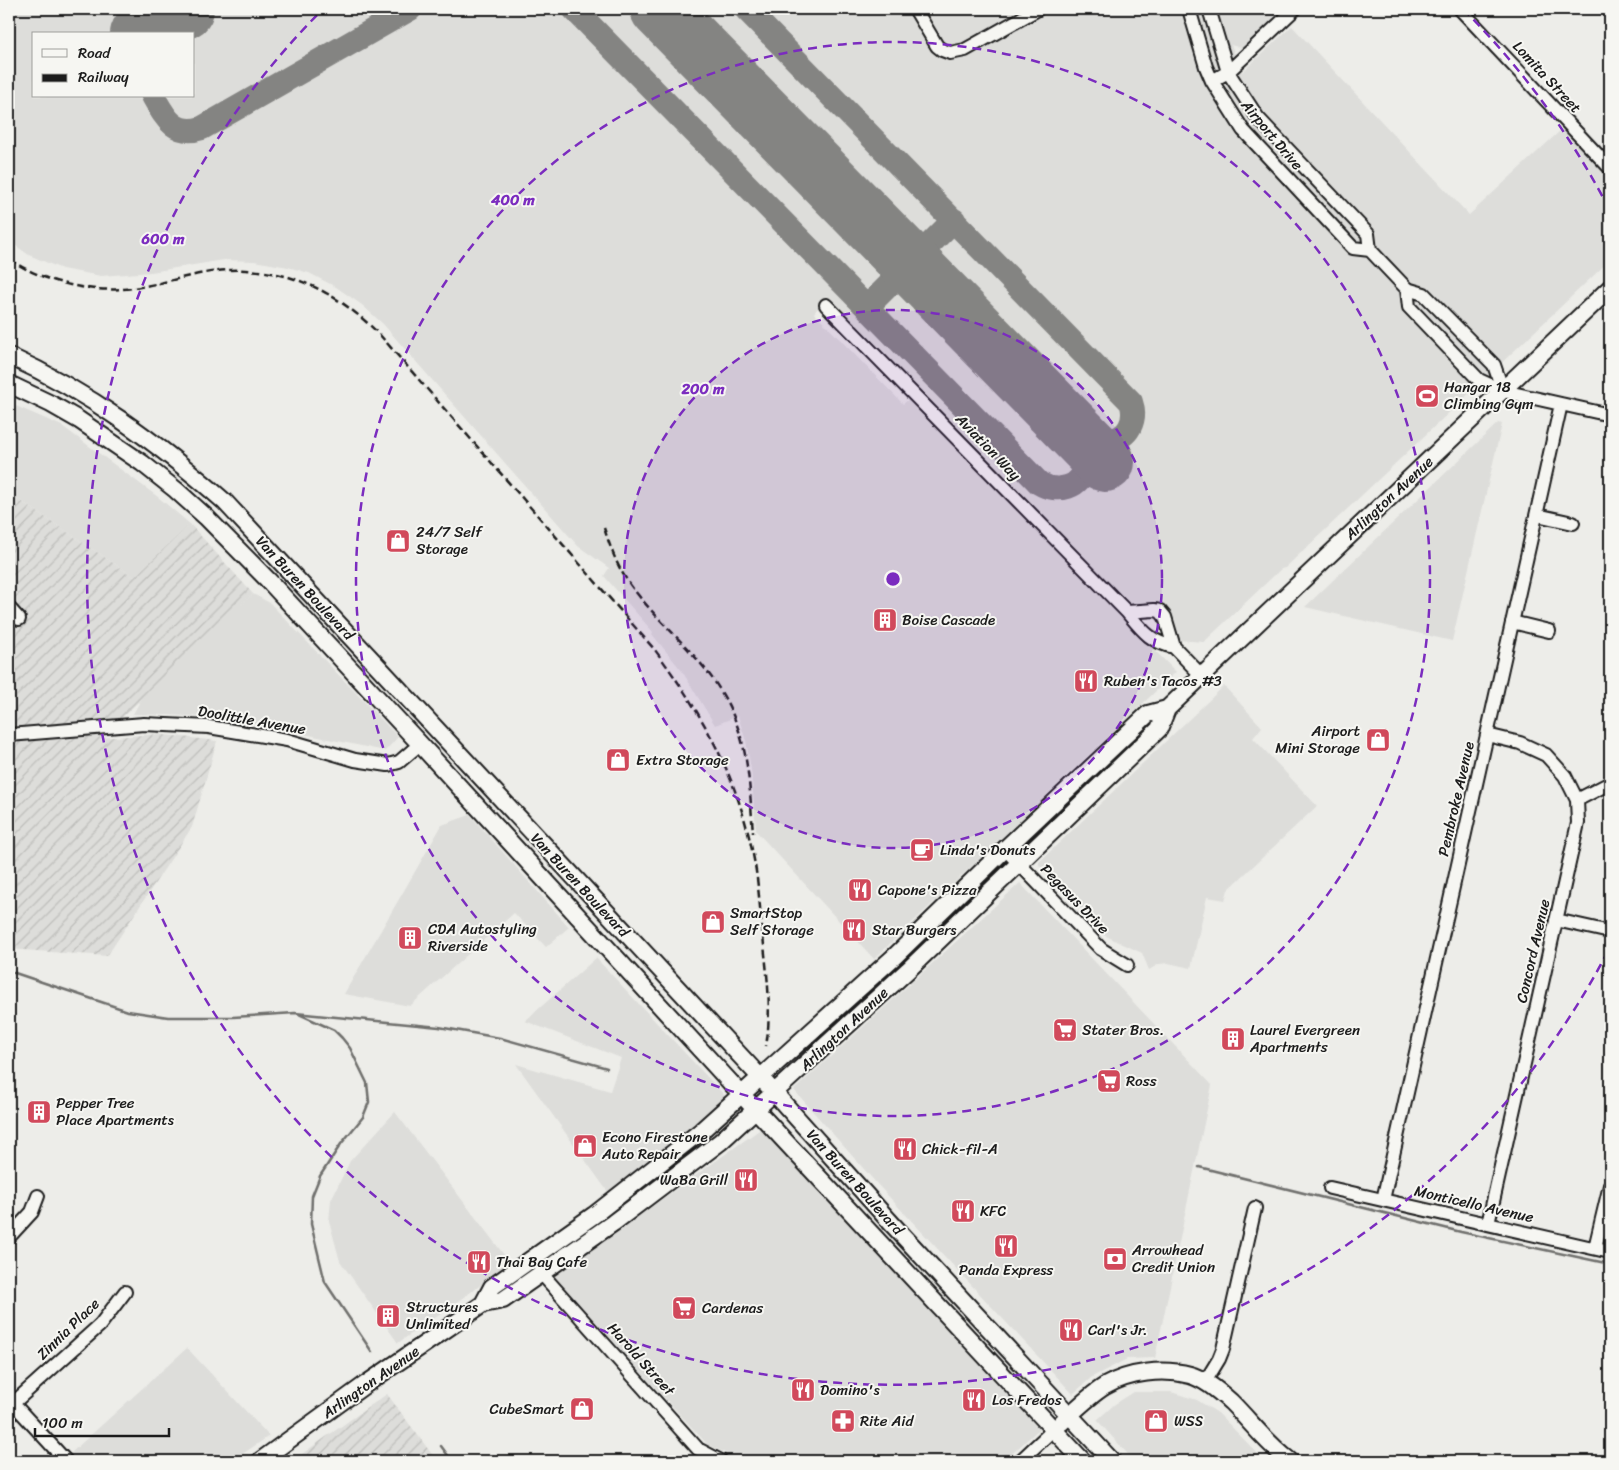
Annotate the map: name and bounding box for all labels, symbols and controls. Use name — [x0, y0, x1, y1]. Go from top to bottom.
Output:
legend — [32, 32, 195, 98]
street label: Lomita Street — [1506, 35, 1588, 120]
text: Road — [78, 40, 111, 66]
text: Railway — [78, 64, 129, 90]
street label: Airport Drive — [1234, 93, 1310, 177]
text: 400 m — [490, 187, 535, 213]
text: 600 m — [141, 226, 185, 252]
place label: Hangar 18 Climbing Gym — [1444, 374, 1534, 417]
text: 200 m — [680, 376, 725, 402]
sports icon: Hangar 18 Climbing Gym — [1414, 383, 1440, 409]
street label: Aviation Way — [948, 406, 1027, 487]
street label: Arlington Avenue — [1338, 449, 1440, 547]
place label: 24/7 Self Storage — [416, 519, 483, 562]
shop icon: 24/7 Self Storage — [385, 528, 411, 554]
street label: Van Buren Boulevard — [249, 529, 362, 647]
centre of rings — [884, 570, 902, 588]
building icon: Boise Cascade — [872, 607, 898, 633]
place label: Boise Cascade — [902, 607, 995, 633]
restaurant icon: Ruben's Tacos #3 — [1073, 668, 1099, 694]
place label: Ruben's Tacos #3 — [1104, 668, 1222, 694]
street label: Doolittle Avenue — [196, 698, 308, 742]
place label: Airport Mini Storage — [1275, 718, 1360, 761]
shop icon: Airport Mini Storage — [1365, 727, 1391, 753]
street label: Pembroke Avenue — [1430, 739, 1482, 859]
shop icon: Extra Storage — [605, 747, 631, 773]
place label: Extra Storage — [636, 747, 729, 773]
street label: Van Buren Boulevard — [524, 826, 637, 944]
cafe icon: Linda's Donuts — [909, 837, 935, 863]
place label: Linda's Donuts — [940, 837, 1036, 863]
street label: Pegasus Drive — [1034, 857, 1116, 941]
restaurant icon: Capone's Pizza — [847, 877, 873, 903]
place label: Capone's Pizza — [878, 877, 977, 903]
street label: Concord Avenue — [1508, 896, 1558, 1006]
place label: SmartStop Self Storage — [730, 900, 814, 943]
shop icon: SmartStop Self Storage — [700, 909, 726, 935]
place label: CDA Autostyling Riverside — [428, 916, 537, 959]
restaurant icon: Star Burgers — [841, 917, 867, 943]
place label: Star Burgers — [872, 917, 957, 943]
building icon: CDA Autostyling Riverside — [397, 925, 423, 951]
street label: Arlington Avenue — [793, 980, 895, 1078]
supermarket icon: Stater Bros. — [1052, 1017, 1078, 1043]
place label: Stater Bros. — [1082, 1017, 1164, 1043]
place label: Laurel Evergreen Apartments — [1249, 1017, 1360, 1060]
building icon: Laurel Evergreen Apartments — [1220, 1026, 1246, 1052]
supermarket icon: Ross — [1096, 1068, 1122, 1094]
place label: Ross — [1126, 1068, 1157, 1094]
place label: Pepper Tree Place Apartments — [56, 1090, 175, 1133]
building icon: Pepper Tree Place Apartments — [26, 1099, 52, 1125]
street label: Van Buren Boulevard — [800, 1123, 911, 1242]
place label: Econo Firestone Auto Repair — [601, 1124, 708, 1167]
shop icon: Econo Firestone Auto Repair — [572, 1133, 598, 1159]
restaurant icon: Chick-fil-A — [892, 1136, 918, 1162]
place label: Chick-fil-A — [922, 1136, 998, 1162]
place label: WaBa Grill — [660, 1167, 729, 1193]
restaurant icon: WaBa Grill — [733, 1167, 759, 1193]
street label: Monticello Avenue — [1412, 1178, 1537, 1230]
restaurant icon: KFC — [950, 1198, 976, 1224]
place label: KFC — [980, 1198, 1006, 1224]
restaurant icon: Panda Express — [993, 1233, 1019, 1259]
place label: Arrowhead Credit Union — [1131, 1237, 1215, 1280]
bank icon: Arrowhead Credit Union — [1102, 1246, 1128, 1272]
restaurant icon: Thai Bay Cafe — [466, 1249, 492, 1275]
place label: Thai Bay Cafe — [496, 1249, 588, 1275]
place label: Panda Express — [959, 1257, 1053, 1283]
street label: Zinnia Place — [30, 1292, 106, 1366]
place label: Structures Unlimited — [406, 1294, 479, 1337]
supermarket icon: Cardenas — [671, 1295, 697, 1321]
place label: Cardenas — [702, 1295, 763, 1321]
building icon: Structures Unlimited — [375, 1303, 401, 1329]
street label: Harold Street — [601, 1316, 682, 1402]
restaurant icon: Carl's Jr. — [1058, 1317, 1084, 1343]
place label: Carl's Jr. — [1088, 1317, 1148, 1343]
street label: Arlington Avenue — [316, 1338, 425, 1426]
restaurant icon: Domino's — [790, 1377, 816, 1403]
place label: Domino's — [820, 1377, 880, 1403]
restaurant icon: Los Fredos — [961, 1387, 987, 1413]
place label: Los Fredos — [992, 1387, 1062, 1413]
place label: CubeSmart — [489, 1396, 564, 1422]
shop icon: CubeSmart — [569, 1396, 595, 1422]
scale bar — [35, 1405, 169, 1437]
pharmacy icon: Rite Aid — [830, 1408, 856, 1434]
place label: Rite Aid — [860, 1408, 914, 1434]
shop icon: WSS — [1143, 1408, 1169, 1434]
place label: WSS — [1174, 1408, 1203, 1434]
text: 100 m — [42, 1410, 83, 1436]

